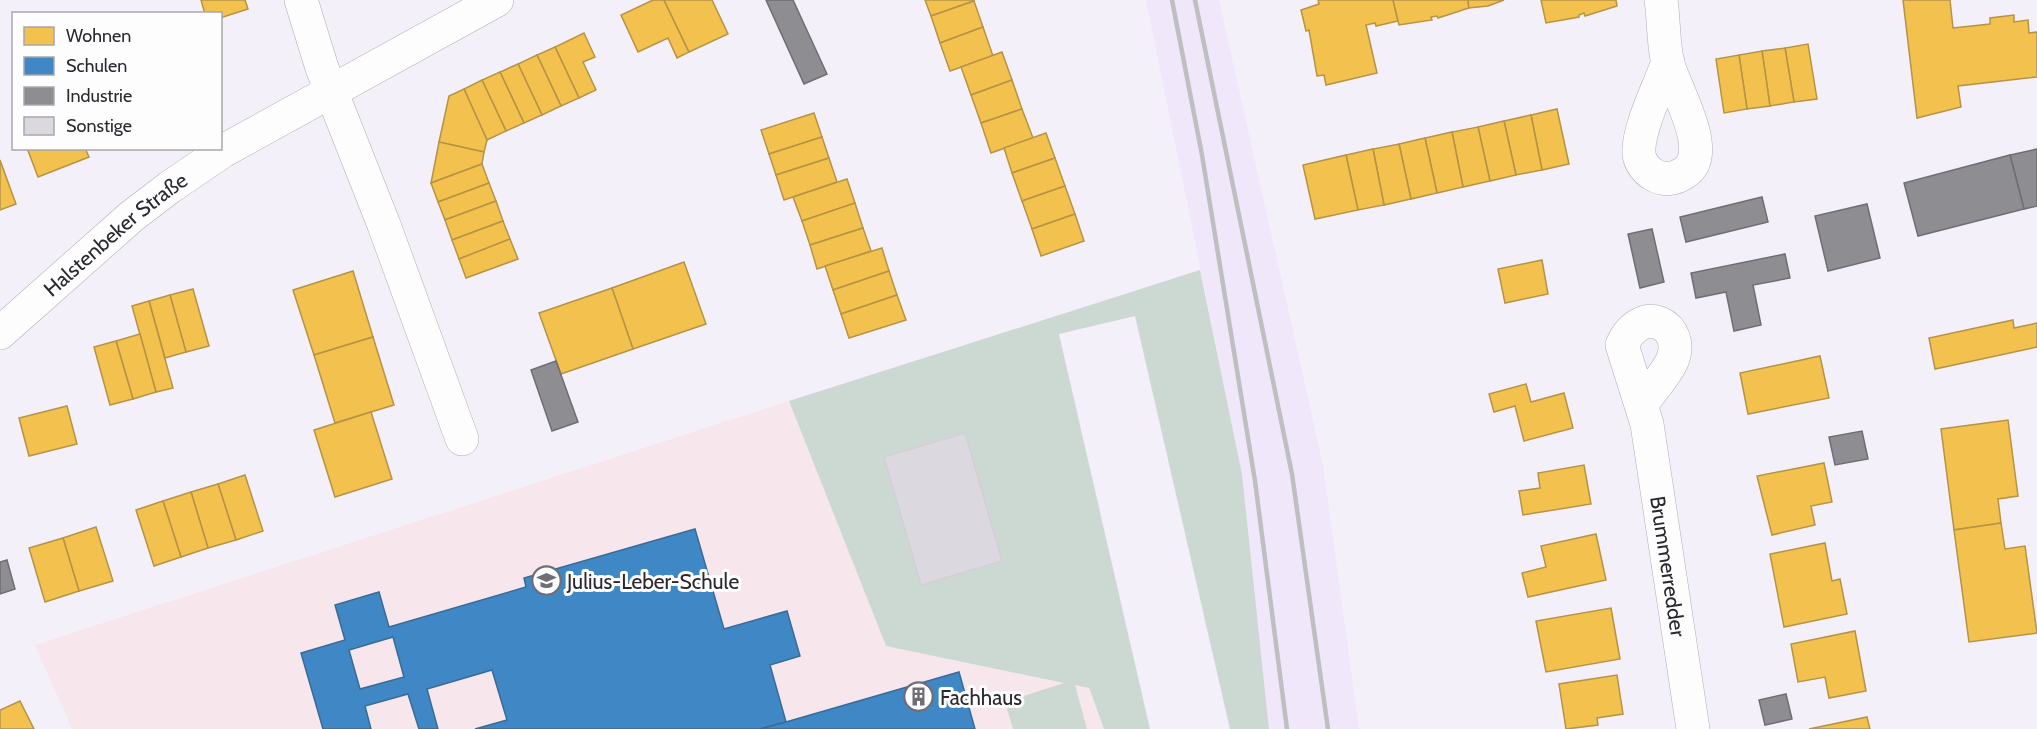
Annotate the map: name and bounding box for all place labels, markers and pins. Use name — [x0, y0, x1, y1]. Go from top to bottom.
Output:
school or university icon: Julius-Leber-Schule — [530, 565, 562, 597]
place label: Julius-Leber-Schule — [566, 569, 739, 594]
building icon: Fachhaus — [903, 681, 935, 713]
place label: Fachhaus — [940, 685, 1022, 710]

